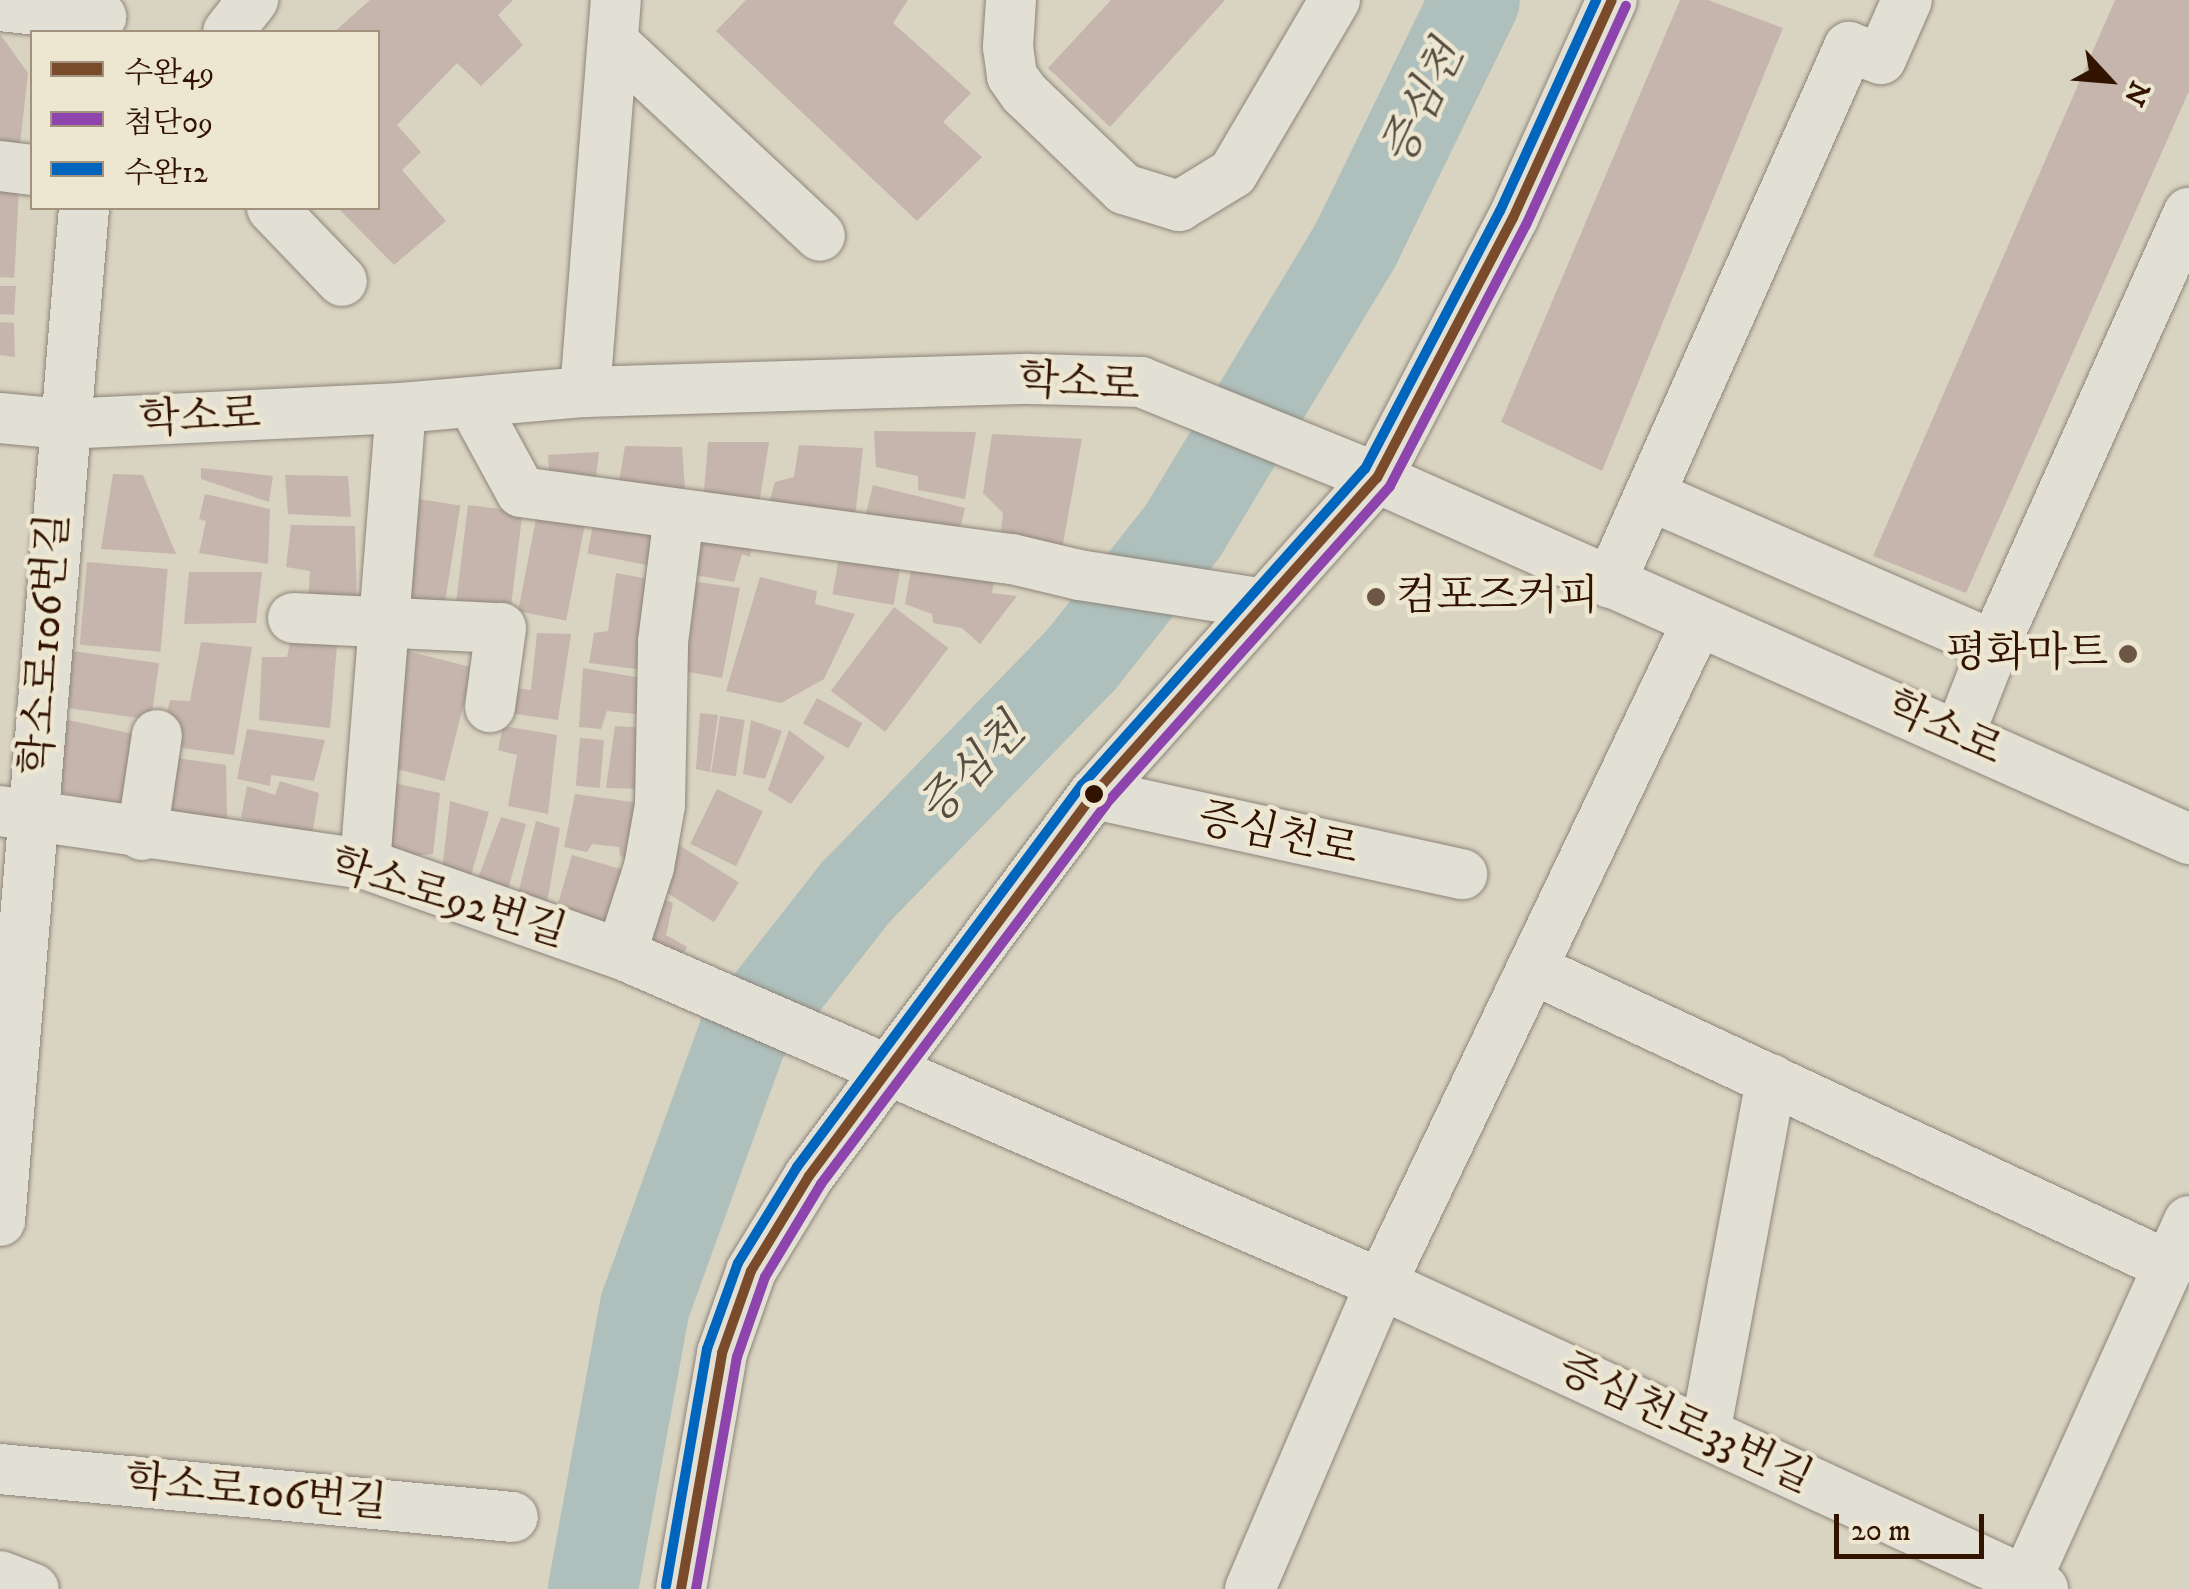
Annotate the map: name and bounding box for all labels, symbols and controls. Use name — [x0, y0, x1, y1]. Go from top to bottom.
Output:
legend — [30, 30, 380, 210]
north arrow — [2059, 30, 2159, 130]
water label: 증심천 — [1371, 34, 1477, 174]
text: 수완49 — [124, 55, 214, 92]
text: N — [2116, 75, 2157, 111]
text: 첨단09 — [124, 105, 213, 142]
text: 수완12 — [124, 155, 208, 192]
street label: 학소로 — [1017, 356, 1141, 412]
street label: 학소로 — [138, 390, 262, 446]
street label: 학소로106번길 — [12, 511, 80, 777]
place label: 컴포즈커피 — [1396, 572, 1599, 622]
marker: 컴포즈커피 — [1365, 586, 1387, 608]
place label: 평화마트 — [1946, 629, 2108, 679]
marker: 평화마트 — [2117, 643, 2139, 665]
street label: 학소로 — [1878, 681, 2010, 777]
water label: 증심천 — [908, 705, 1038, 837]
unlabelled marker — [1084, 784, 1104, 804]
street label: 증심천로 — [1193, 793, 1363, 877]
street label: 학소로92번길 — [324, 839, 572, 959]
street label: 증심천로33번길 — [1550, 1343, 1820, 1505]
street label: 학소로106번길 — [123, 1456, 389, 1530]
scale bar — [1839, 1494, 1989, 1556]
text: 20 m — [1851, 1513, 1911, 1550]

